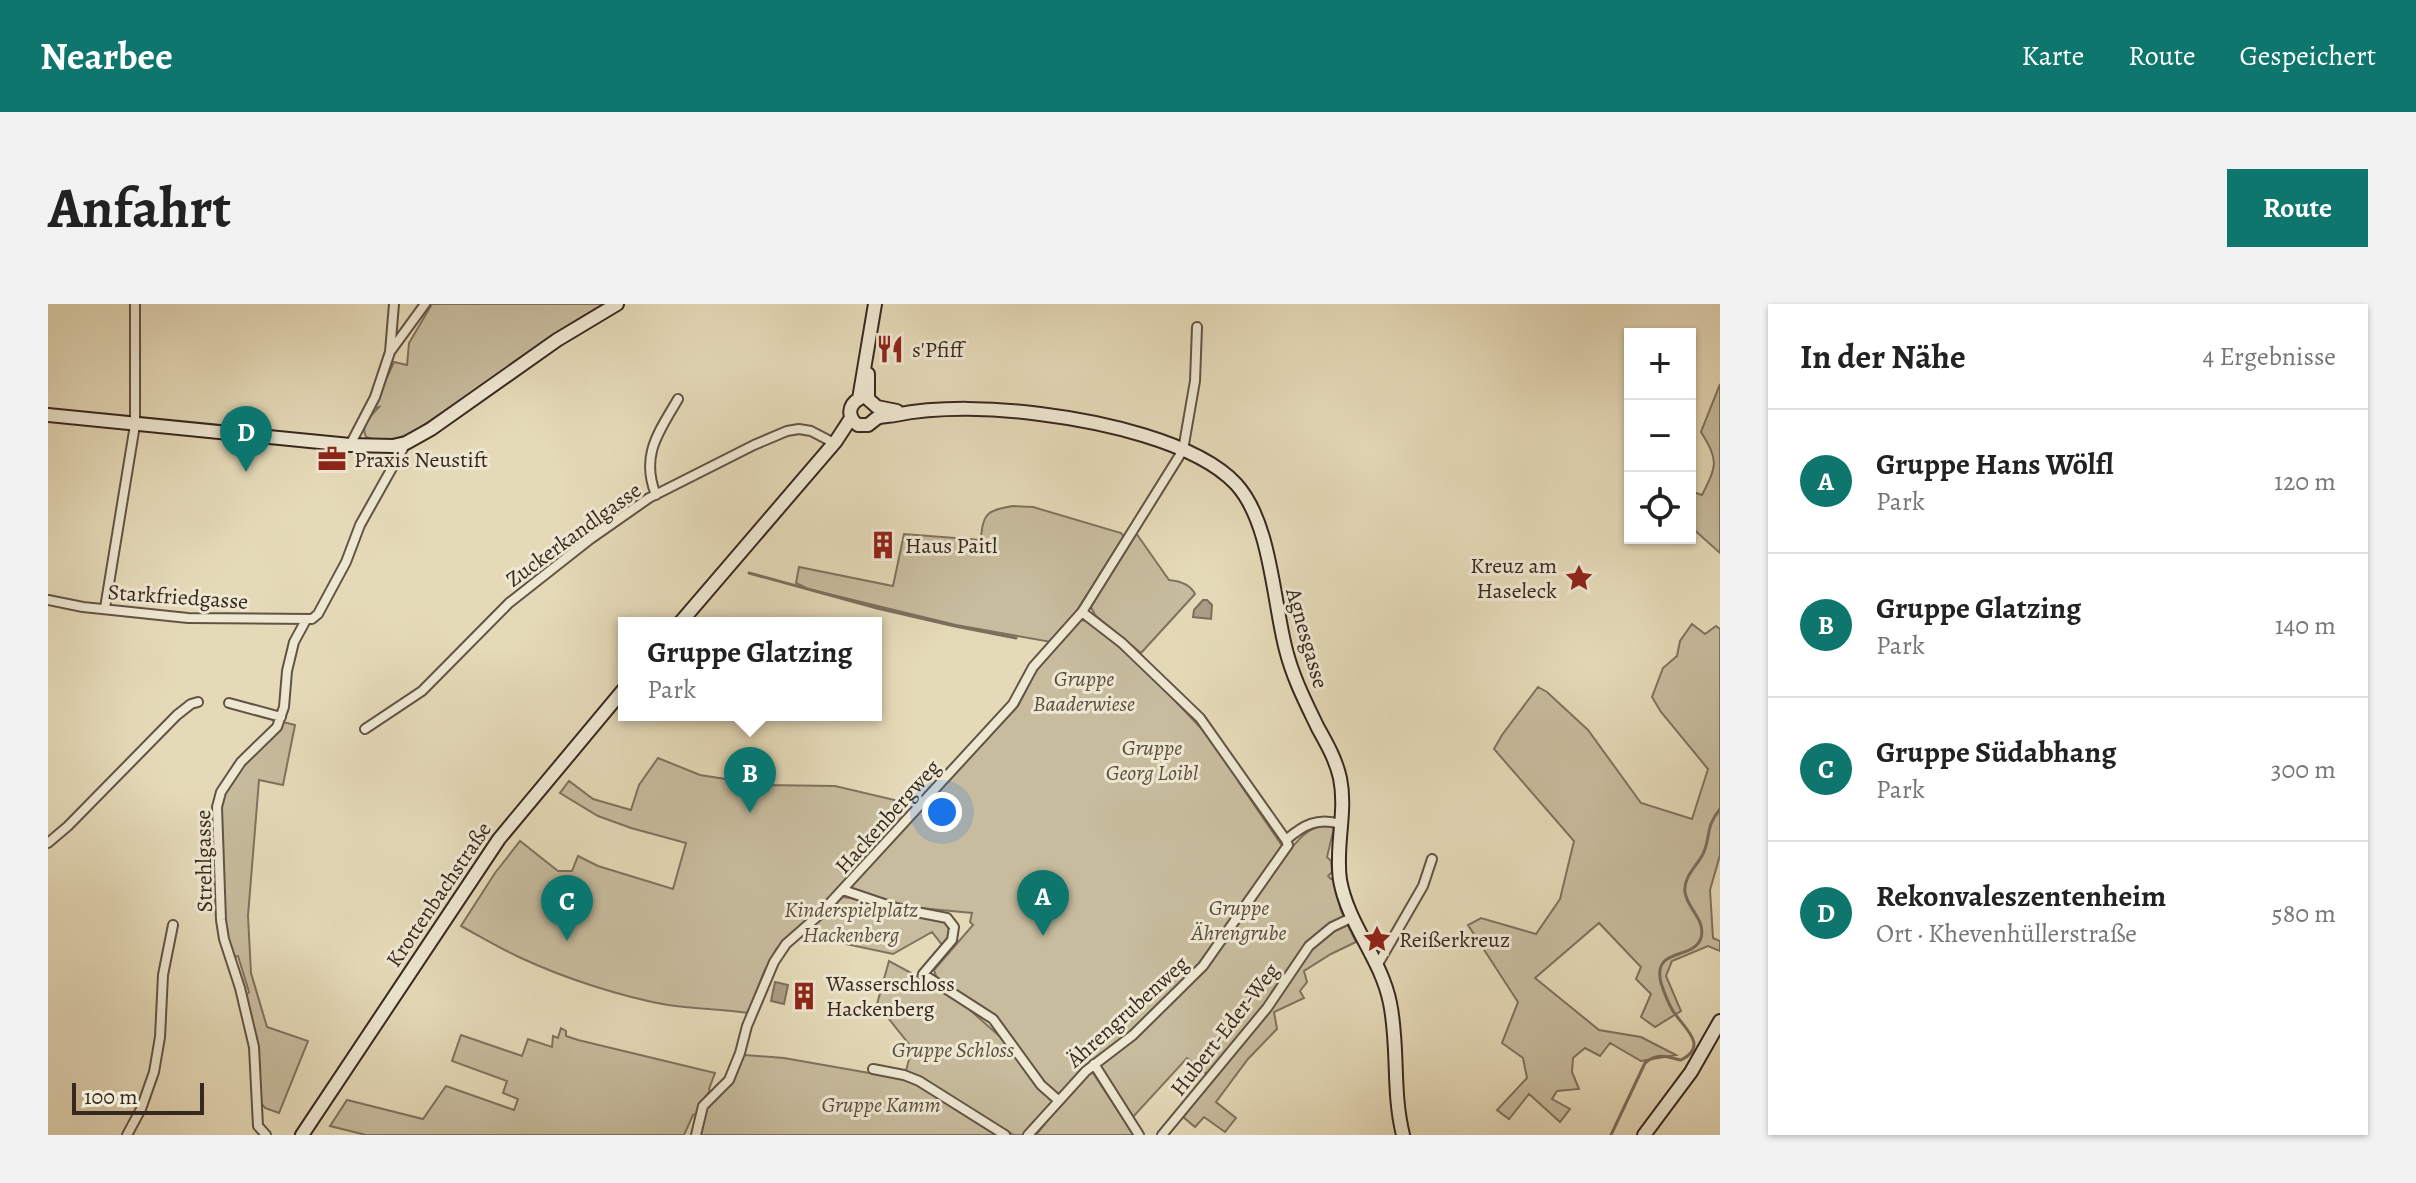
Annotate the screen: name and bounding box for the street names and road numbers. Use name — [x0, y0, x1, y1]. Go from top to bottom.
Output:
street label: Zuckerkandlgasse — [500, 475, 647, 594]
street label: Starkfriedgasse — [107, 577, 249, 617]
street label: Agnesgasse — [1278, 584, 1336, 692]
street label: Hackenbergweg — [828, 753, 947, 880]
street label: Strehlgasse — [188, 809, 220, 913]
street label: Krottenbachstraße — [379, 816, 499, 973]
street label: Ährengrubenweg — [1060, 949, 1195, 1075]
street label: Hubert-Eder-Weg — [1163, 957, 1286, 1102]

